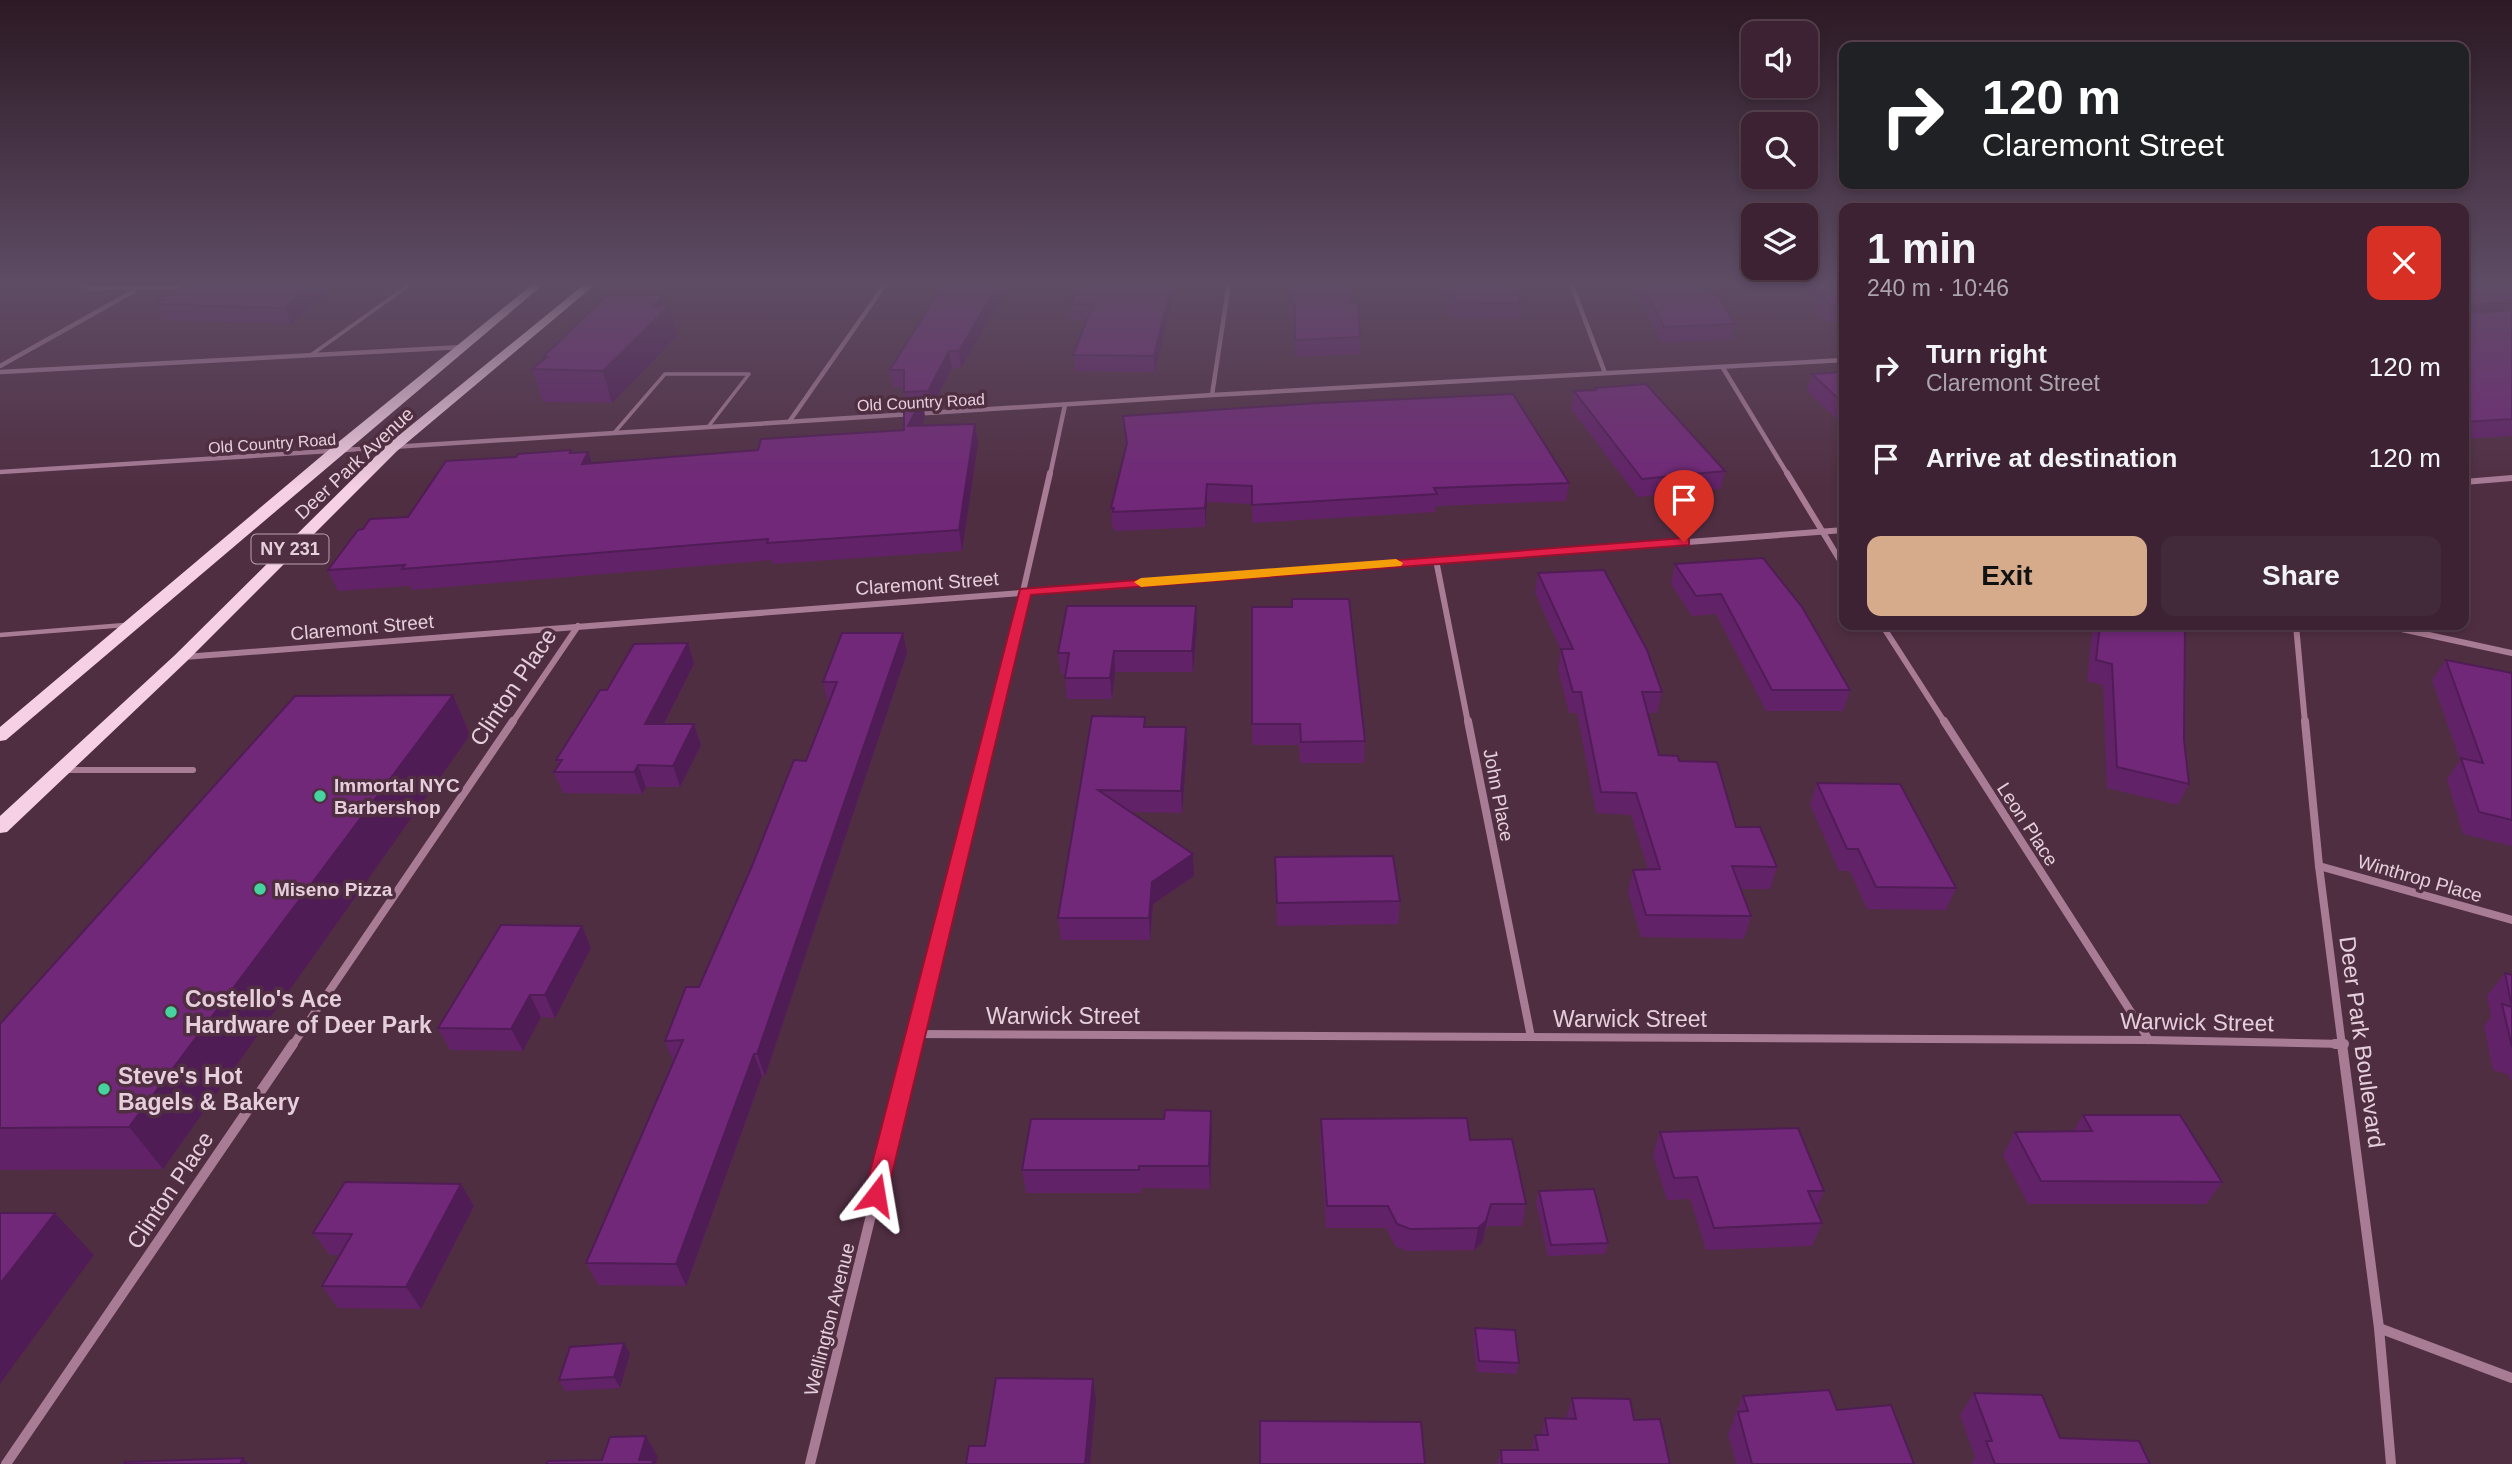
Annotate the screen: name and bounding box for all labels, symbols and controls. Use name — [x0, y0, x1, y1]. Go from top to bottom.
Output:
map controls — [1741, 21, 1818, 280]
button: sound — [1741, 21, 1818, 98]
icon: right — [1867, 70, 1958, 161]
text: 120 m — [1982, 70, 2121, 124]
button: search — [1741, 112, 1818, 189]
text: Claremont Street — [1982, 127, 2224, 163]
button: layers — [1741, 203, 1818, 280]
text: 1 min — [1867, 225, 1977, 272]
button: close — [2367, 226, 2441, 300]
text: 240 m · 10:46 — [1867, 275, 2009, 301]
text: Turn right — [1926, 339, 2047, 369]
icon: right — [1867, 349, 1905, 387]
text: 120 m — [2369, 352, 2441, 382]
text: Claremont Street — [1926, 370, 2100, 396]
street label: Old Country Road — [857, 391, 985, 414]
street label: Deer Park Avenue — [291, 403, 418, 524]
street label: Old Country Road — [208, 431, 337, 456]
icon: arrive — [1867, 440, 1905, 478]
text: Arrive at destination — [1926, 443, 2177, 473]
text: 120 m — [2369, 443, 2441, 473]
pin — [1654, 470, 1714, 542]
icon: arrive — [1665, 481, 1703, 519]
road number: NY 231 — [252, 534, 328, 564]
button: Exit — [1867, 536, 2147, 616]
button: Share — [2161, 536, 2441, 616]
street label: Claremont Street — [855, 568, 1000, 599]
street label: Claremont Street — [290, 611, 435, 644]
street label: Clinton Place — [464, 624, 562, 750]
street label: John Place — [1479, 747, 1518, 843]
place label: Immortal NYC Barbershop — [334, 775, 460, 818]
street label: Leon Place — [1993, 779, 2062, 870]
marker: Immortal NYC Barbershop — [312, 788, 328, 804]
street label: Winthrop Place — [2355, 851, 2485, 906]
place label: Miseno Pizza — [274, 879, 393, 900]
marker: Miseno Pizza — [252, 881, 268, 897]
street label: Deer Park Boulevard — [2334, 934, 2390, 1150]
place label: Costello's Ace Hardware of Deer Park — [185, 986, 432, 1038]
street label: Warwick Street — [986, 1003, 1140, 1029]
marker: Costello's Ace Hardware of Deer Park — [163, 1004, 179, 1020]
street label: Warwick Street — [1553, 1006, 1707, 1032]
street label: Warwick Street — [2120, 1008, 2275, 1036]
place label: Steve's Hot Bagels & Bakery — [118, 1063, 300, 1115]
marker: Steve's Hot Bagels & Bakery — [96, 1081, 112, 1097]
street label: Clinton Place — [121, 1127, 219, 1253]
position arrow — [839, 1158, 913, 1232]
street label: Wellington Avenue — [800, 1241, 859, 1398]

